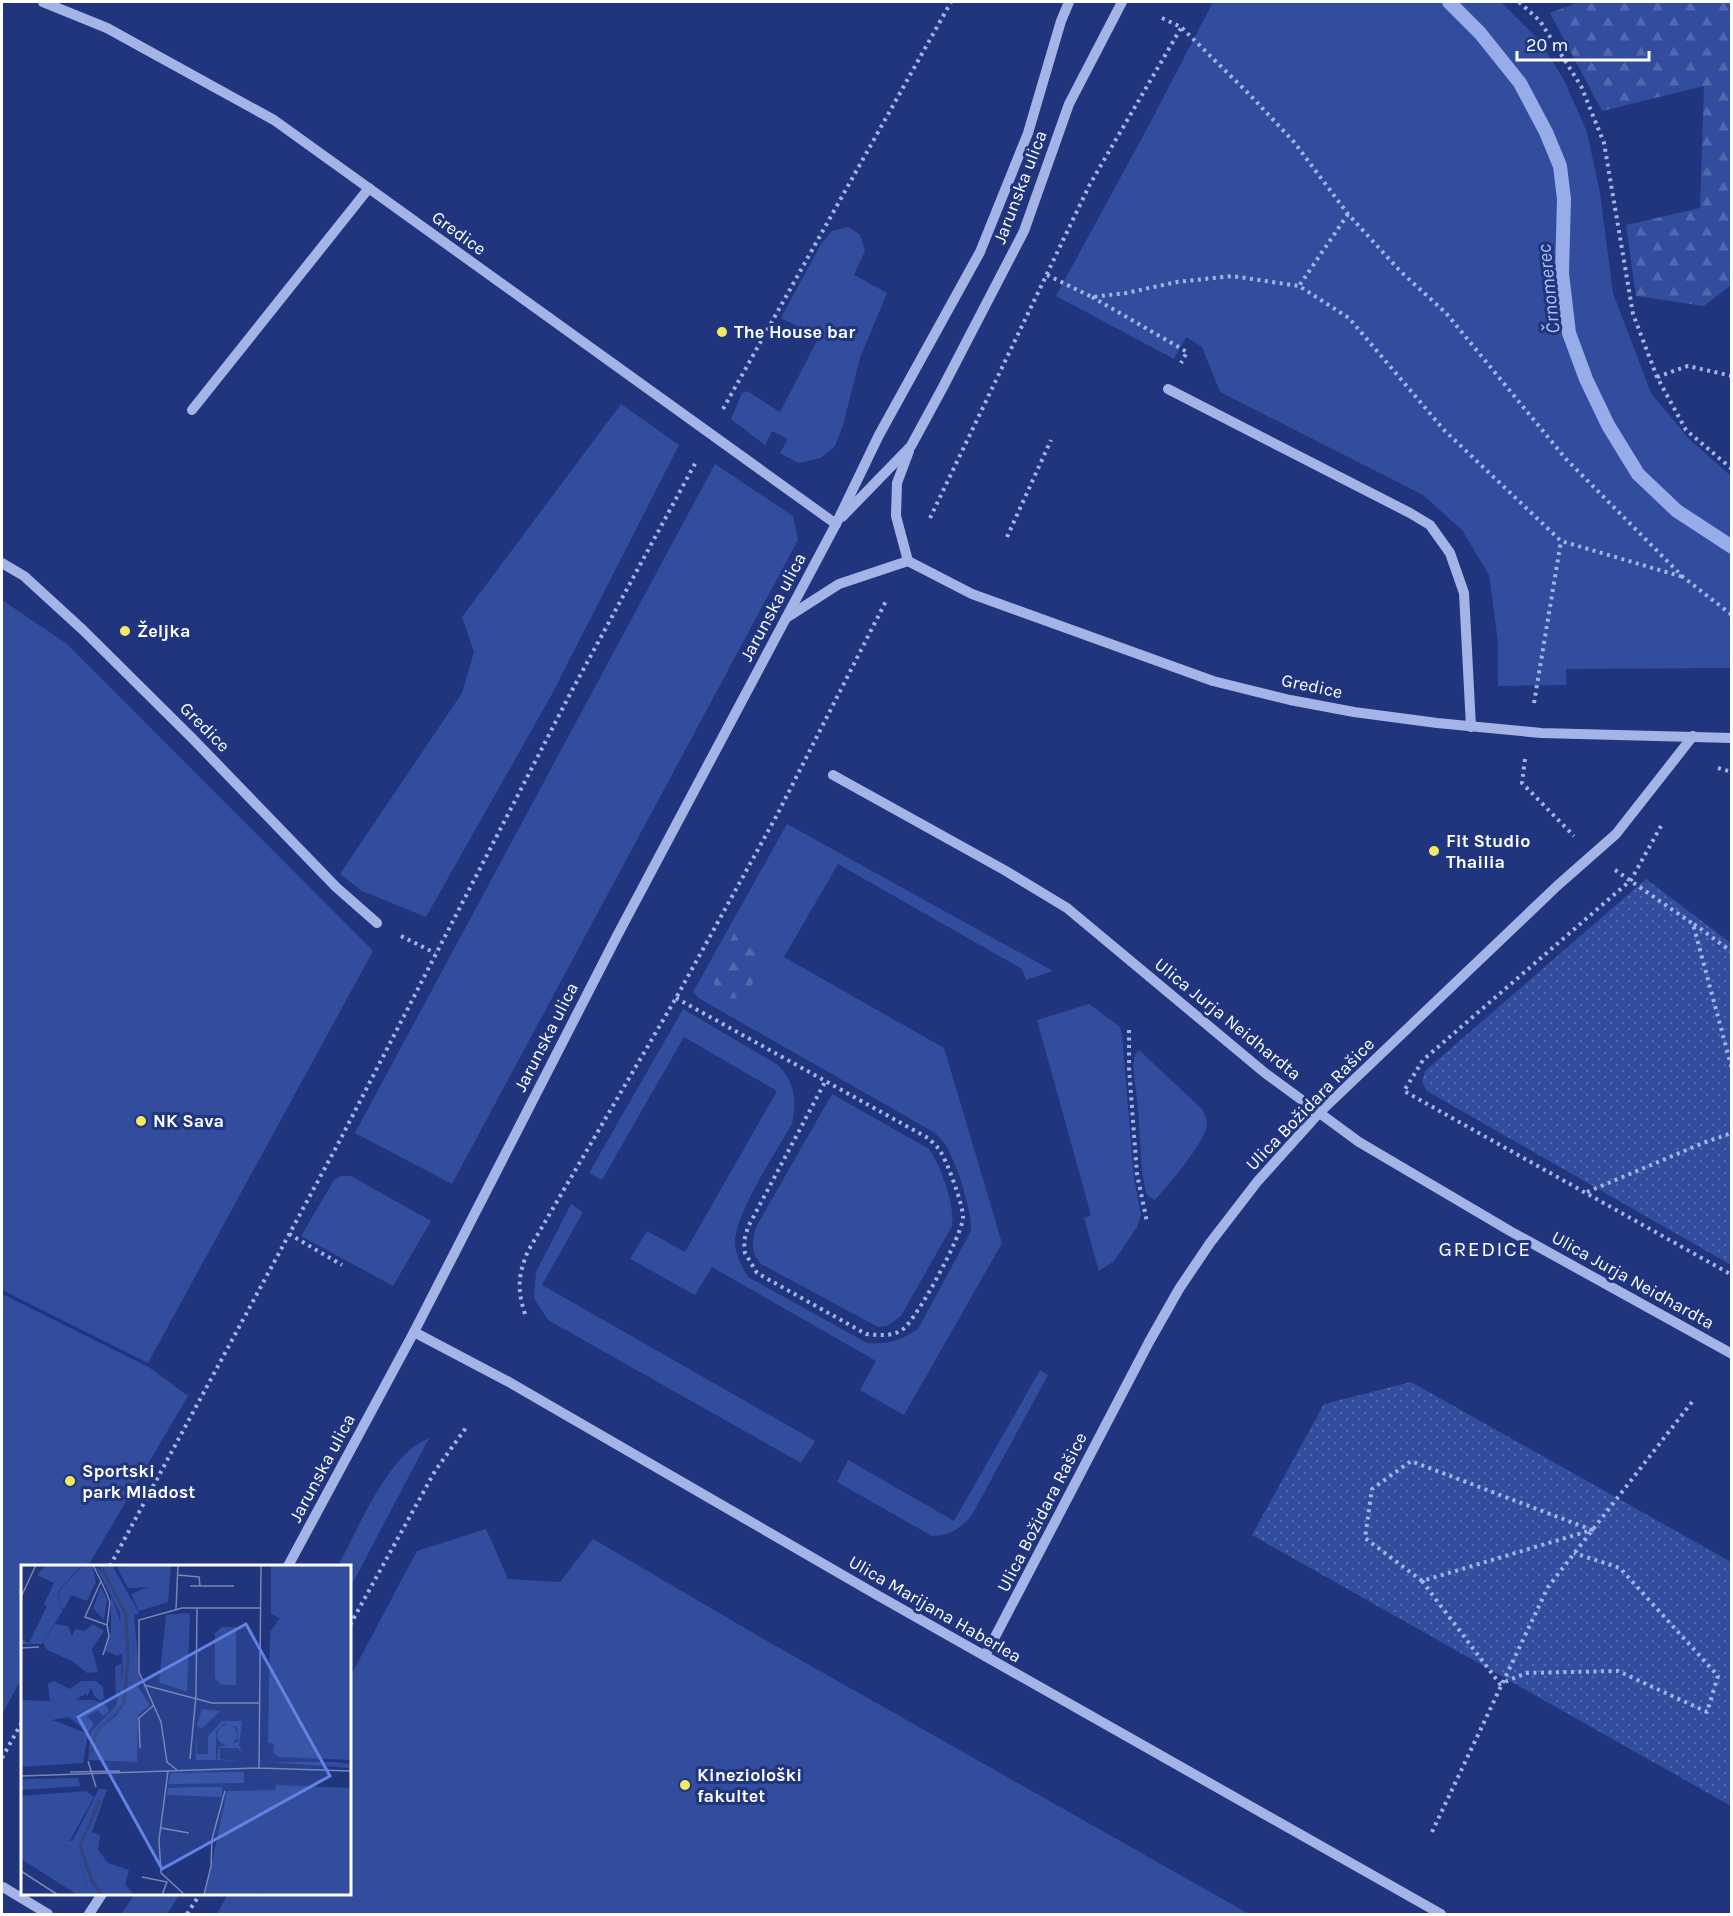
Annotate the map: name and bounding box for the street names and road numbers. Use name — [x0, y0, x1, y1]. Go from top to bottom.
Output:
street label: Jarunska ulica — [988, 127, 1052, 247]
street label: Gredice — [427, 206, 491, 260]
street label: Jarunska ulica — [735, 549, 811, 665]
street label: Gredice — [1279, 669, 1345, 703]
street label: Gredice — [175, 697, 235, 757]
street label: Ulica Jurja Neidhardta — [1150, 953, 1306, 1085]
street label: Jarunska ulica — [509, 979, 583, 1095]
street label: Ulica Božidara Rašice — [1241, 1033, 1379, 1175]
street label: Ulica Jurja Neidhardta — [1548, 1226, 1718, 1334]
street label: Jarunska ulica — [284, 1410, 360, 1526]
street label: Ulica Božidara Rašice — [992, 1429, 1092, 1595]
street label: Ulica Marijana Haberlea — [845, 1551, 1025, 1667]

